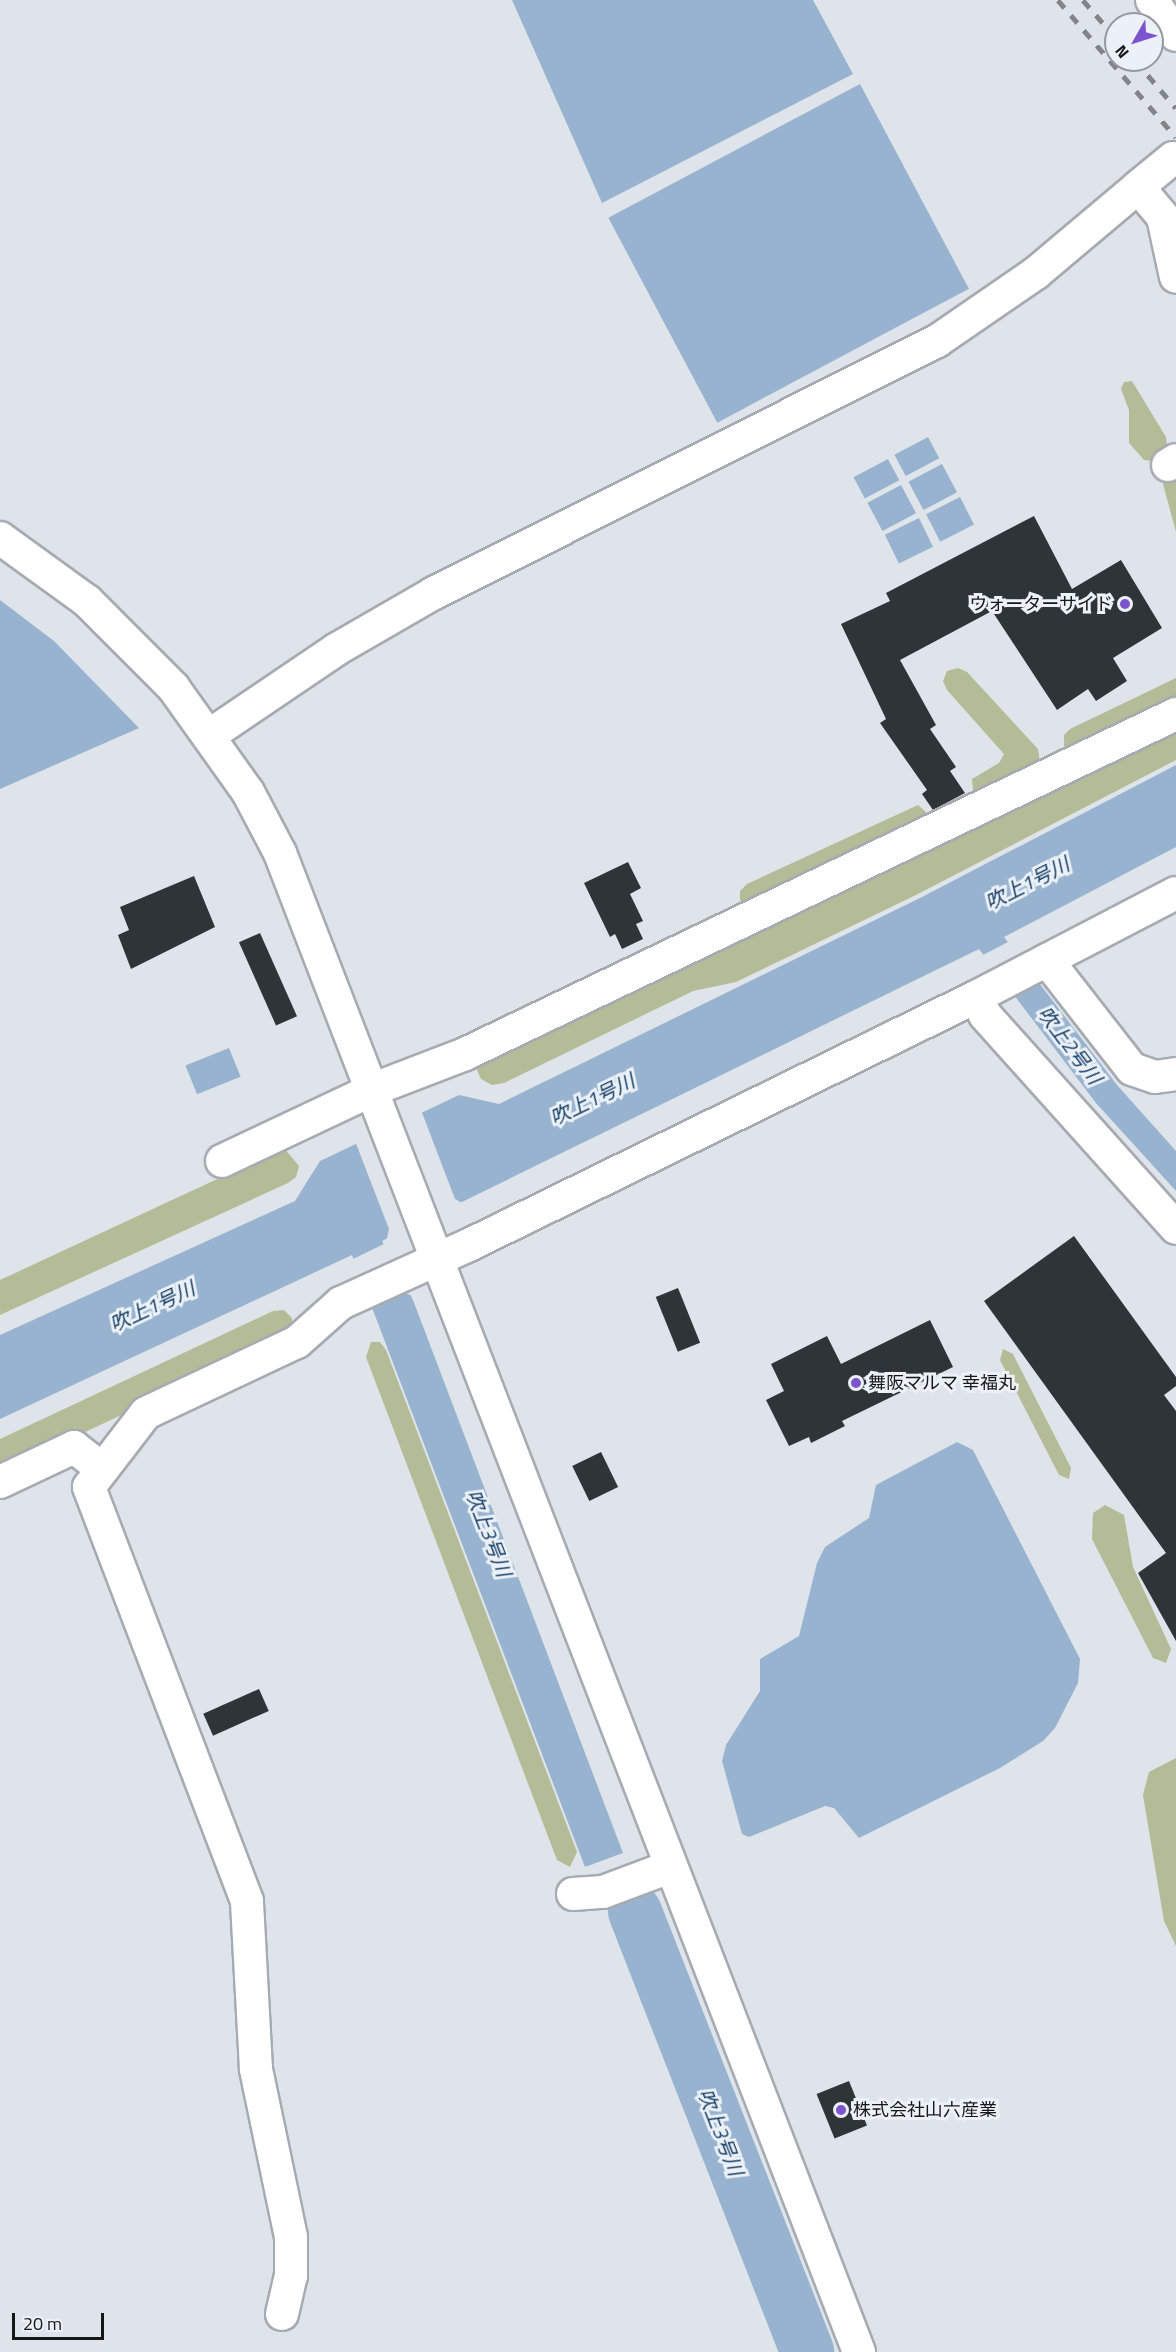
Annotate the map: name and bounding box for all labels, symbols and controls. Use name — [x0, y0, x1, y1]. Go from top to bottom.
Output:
north arrow — [1104, 12, 1164, 72]
text: N — [1109, 40, 1134, 64]
place label: ウォーターサイド — [969, 593, 1113, 615]
marker: ウォーターサイド — [1118, 597, 1132, 611]
water label: 吹上1号川 — [981, 852, 1073, 914]
water label: 吹上2号川 — [1033, 1001, 1107, 1089]
water label: 吹上1号川 — [546, 1068, 638, 1130]
water label: 吹上1号川 — [106, 1276, 198, 1336]
place label: 舞阪マルマ 幸福丸 — [868, 1372, 1016, 1394]
marker: 舞阪マルマ 幸福丸 — [849, 1376, 863, 1390]
water label: 吹上3号川 — [461, 1486, 517, 1580]
water label: 吹上3号川 — [693, 2085, 749, 2179]
place label: 株式会社山六産業 — [853, 2099, 997, 2121]
marker: 株式会社山六産業 — [834, 2103, 848, 2117]
scale bar — [15, 2301, 106, 2339]
text: 20 m — [23, 2310, 62, 2337]

